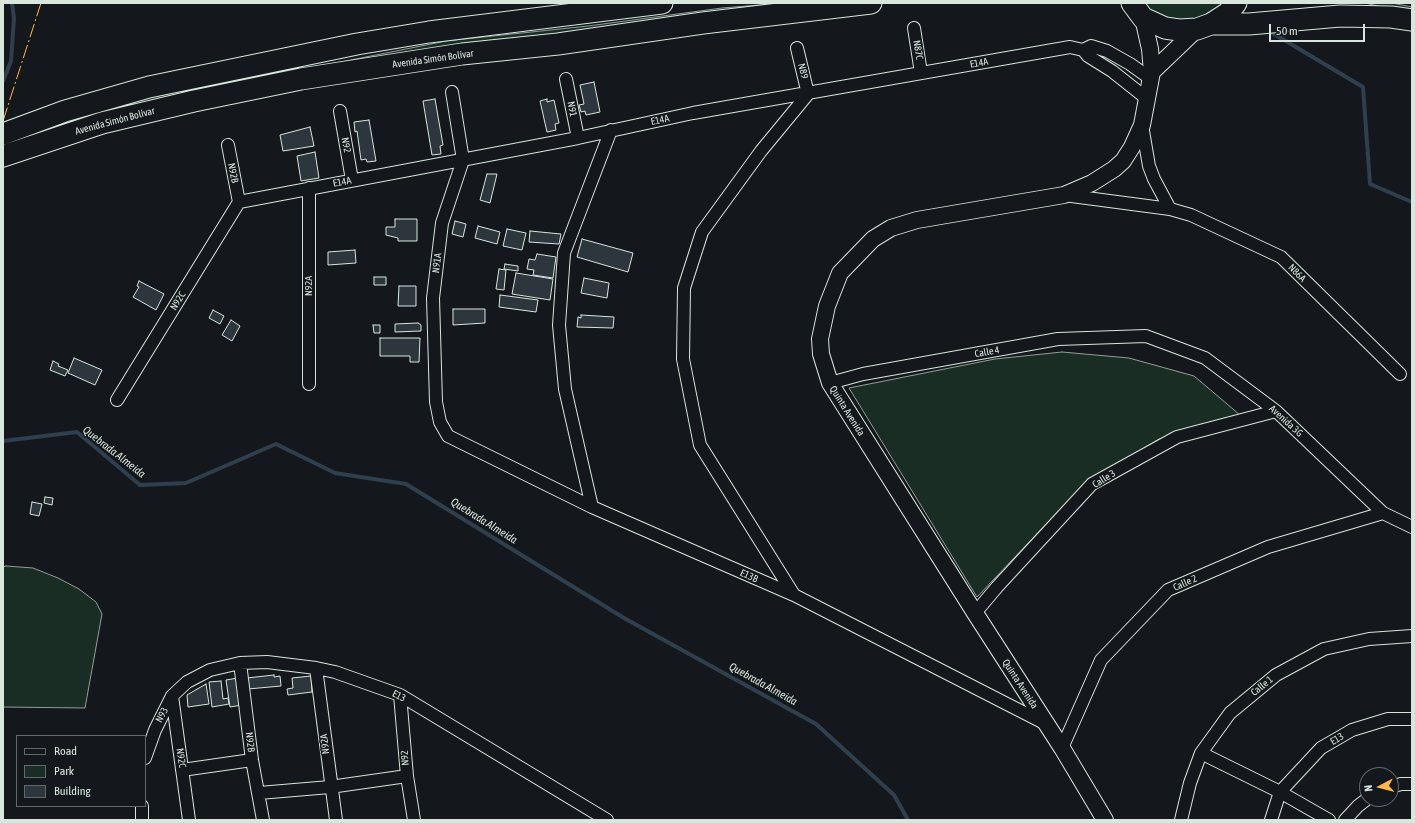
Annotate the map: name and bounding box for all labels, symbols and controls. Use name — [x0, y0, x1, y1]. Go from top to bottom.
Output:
scale bar — [1271, 16, 1367, 42]
text: 50 m — [1276, 24, 1298, 38]
street label: N87C — [911, 39, 925, 61]
street label: Avenida Simón Bolívar — [392, 47, 474, 71]
street label: E14A — [969, 55, 989, 71]
street label: N89 — [795, 62, 811, 80]
street label: N91 — [565, 100, 579, 118]
street label: Avenida Simón Bolívar — [74, 105, 156, 137]
street label: E14A — [650, 112, 670, 128]
street label: N92 — [339, 136, 353, 154]
street label: N92B — [225, 162, 241, 184]
street label: E14A — [332, 174, 352, 190]
street label: N91A — [430, 252, 444, 274]
street label: N86A — [1286, 262, 1308, 284]
street label: N92A — [303, 276, 315, 296]
street label: N92C — [168, 289, 188, 313]
street label: Calle 4 — [974, 344, 1000, 360]
street label: Quinta Avenida — [827, 384, 867, 438]
street label: Avenida 3G — [1267, 403, 1305, 439]
water label: Quebrada Almeida — [80, 423, 148, 481]
street label: Calle 3 — [1090, 467, 1118, 491]
water label: Quebrada Almeida — [448, 495, 520, 547]
street label: E13B — [738, 567, 760, 585]
street label: Calle 2 — [1171, 572, 1199, 594]
street label: Quinta Avenida — [1000, 657, 1040, 711]
water label: Quebrada Almeida — [727, 660, 799, 708]
street label: Calle 1 — [1249, 673, 1275, 699]
street label: E13 — [390, 688, 408, 704]
street label: N93 — [153, 705, 171, 725]
street label: E13 — [1328, 730, 1346, 748]
street label: N92B — [243, 731, 257, 753]
street label: N92A — [318, 733, 332, 755]
legend — [16, 735, 146, 807]
text: Road — [54, 744, 77, 758]
street label: N92C — [174, 747, 188, 769]
street label: N92 — [398, 750, 412, 766]
text: Park — [54, 764, 74, 778]
north arrow — [1359, 767, 1399, 807]
text: Building — [54, 784, 91, 798]
text: N — [1362, 784, 1374, 792]

